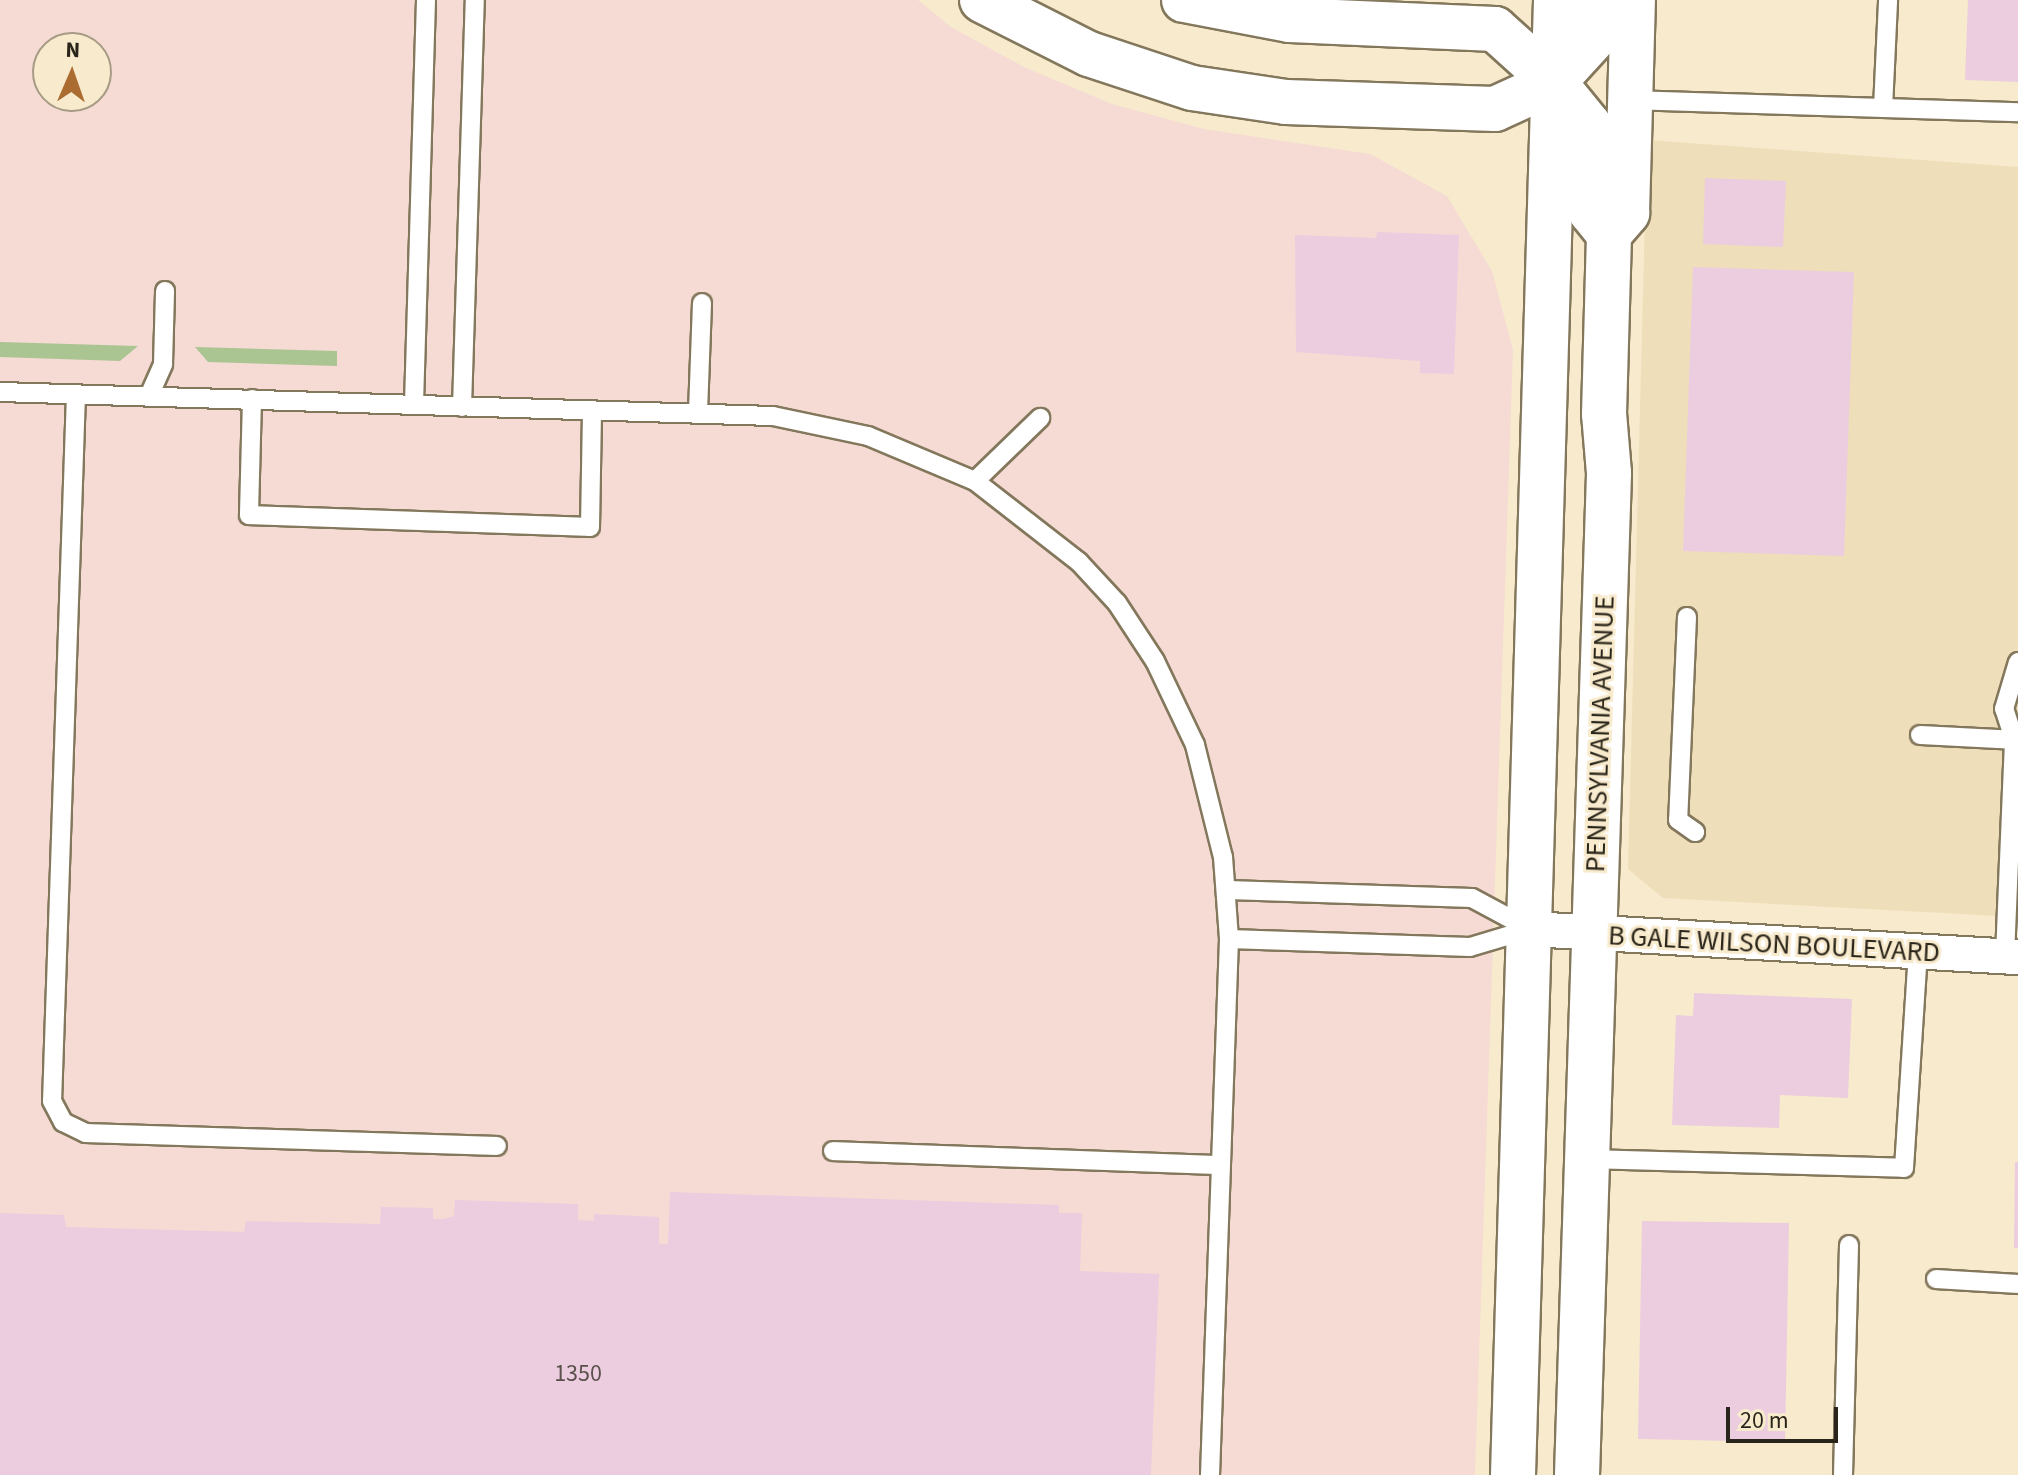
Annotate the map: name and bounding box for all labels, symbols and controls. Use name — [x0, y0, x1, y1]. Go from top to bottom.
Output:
north arrow — [32, 32, 112, 112]
text: N — [65, 34, 81, 66]
street label: PENNSYLVANIA AVENUE — [1578, 595, 1622, 873]
street label: B GALE WILSON BOULEVARD — [1607, 919, 1941, 969]
house number: 1350 — [554, 1360, 602, 1388]
scale bar — [1730, 1391, 1842, 1441]
text: 20 m — [1740, 1403, 1789, 1438]

